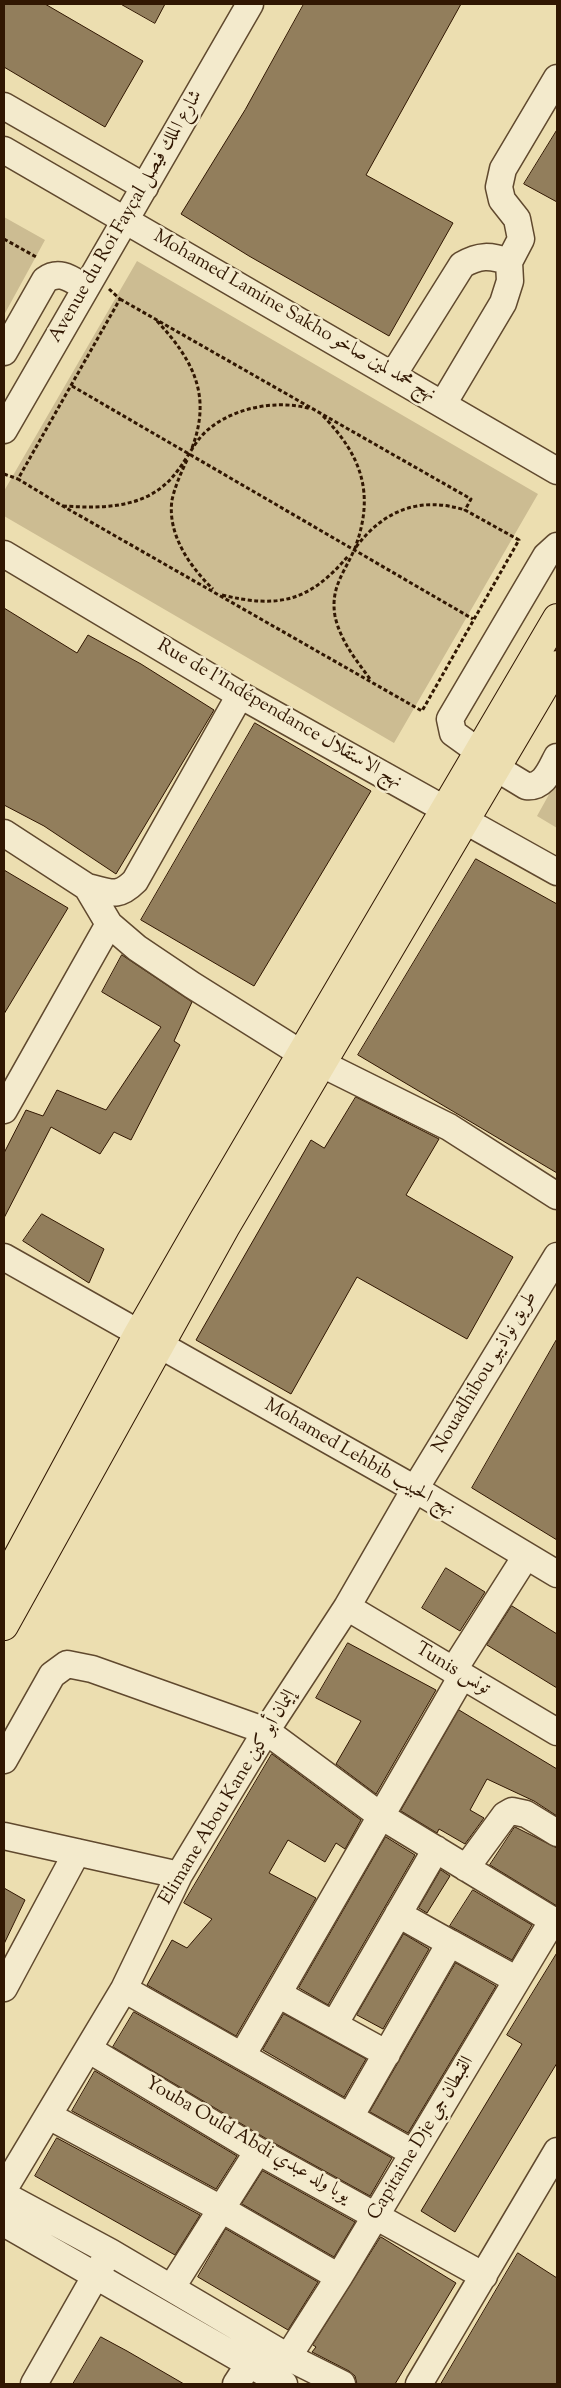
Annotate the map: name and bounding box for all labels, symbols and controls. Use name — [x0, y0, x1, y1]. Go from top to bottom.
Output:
street label: Avenue du Roi Fayçal شارع الملك فيصل — [45, 87, 209, 347]
street label: Mohamed Lamine Sakho نهج محمد لمين صاخو — [149, 226, 439, 408]
street label: Rue de l'Indépendance نهج الاستقلال — [152, 635, 406, 795]
street label: Nouadhibou طريق نواذيبو — [429, 1288, 543, 1458]
street label: Mohamed Lehbib نهج الحبيب — [260, 1395, 458, 1523]
street label: Tunis تونس — [410, 1639, 494, 1701]
street label: Elimane Abou Kane إليمان أبو كين — [156, 1686, 302, 1910]
street label: Capitaine Dje القبطان جي — [364, 2053, 480, 2225]
street label: Youba Ould Abdi يوبا ولد عبدي — [140, 2073, 354, 2209]

